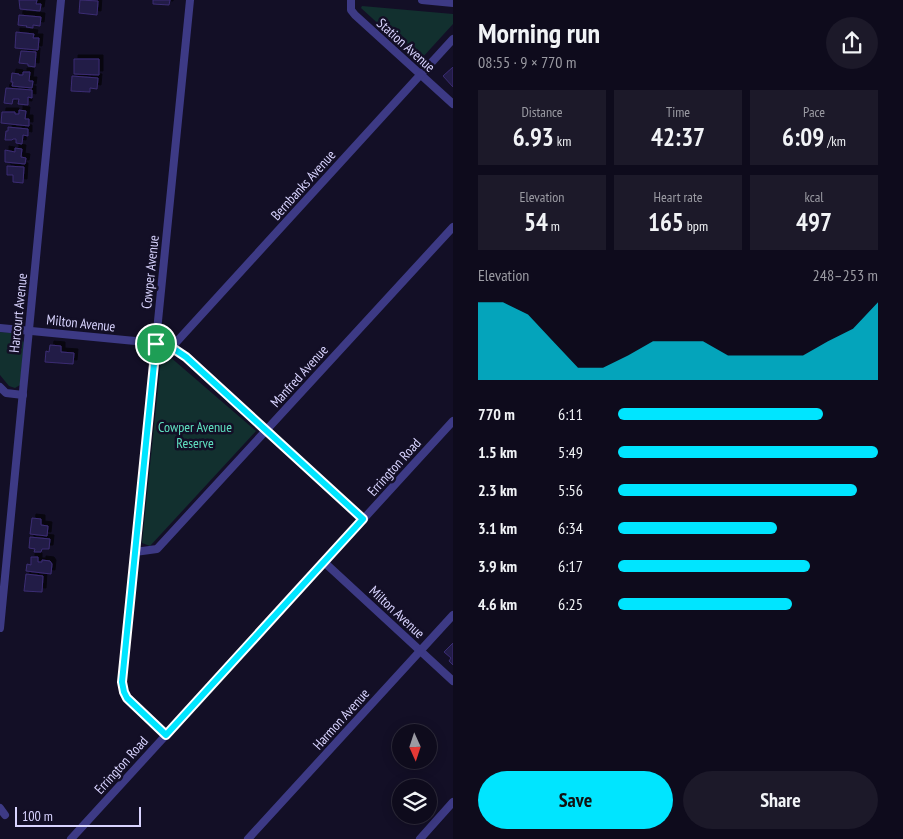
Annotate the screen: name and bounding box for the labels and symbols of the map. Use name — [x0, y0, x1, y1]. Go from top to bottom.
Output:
street label: Station Avenue — [373, 14, 439, 76]
street label: Bernbanks Avenue — [267, 146, 339, 224]
street label: Cowper Avenue — [137, 234, 163, 310]
street label: Harcourt Avenue — [5, 272, 31, 354]
street label: Milton Avenue — [46, 310, 117, 336]
pin — [135, 323, 177, 365]
street label: Manfred Avenue — [266, 341, 332, 411]
park label: Cowper Avenue Reserve — [158, 418, 232, 452]
street label: Errington Road — [363, 434, 425, 500]
street label: Milton Avenue — [366, 582, 429, 642]
street label: Harmon Avenue — [309, 684, 373, 753]
north arrow — [392, 724, 438, 769]
street label: Errington Road — [90, 732, 152, 798]
scale bar — [15, 804, 141, 827]

